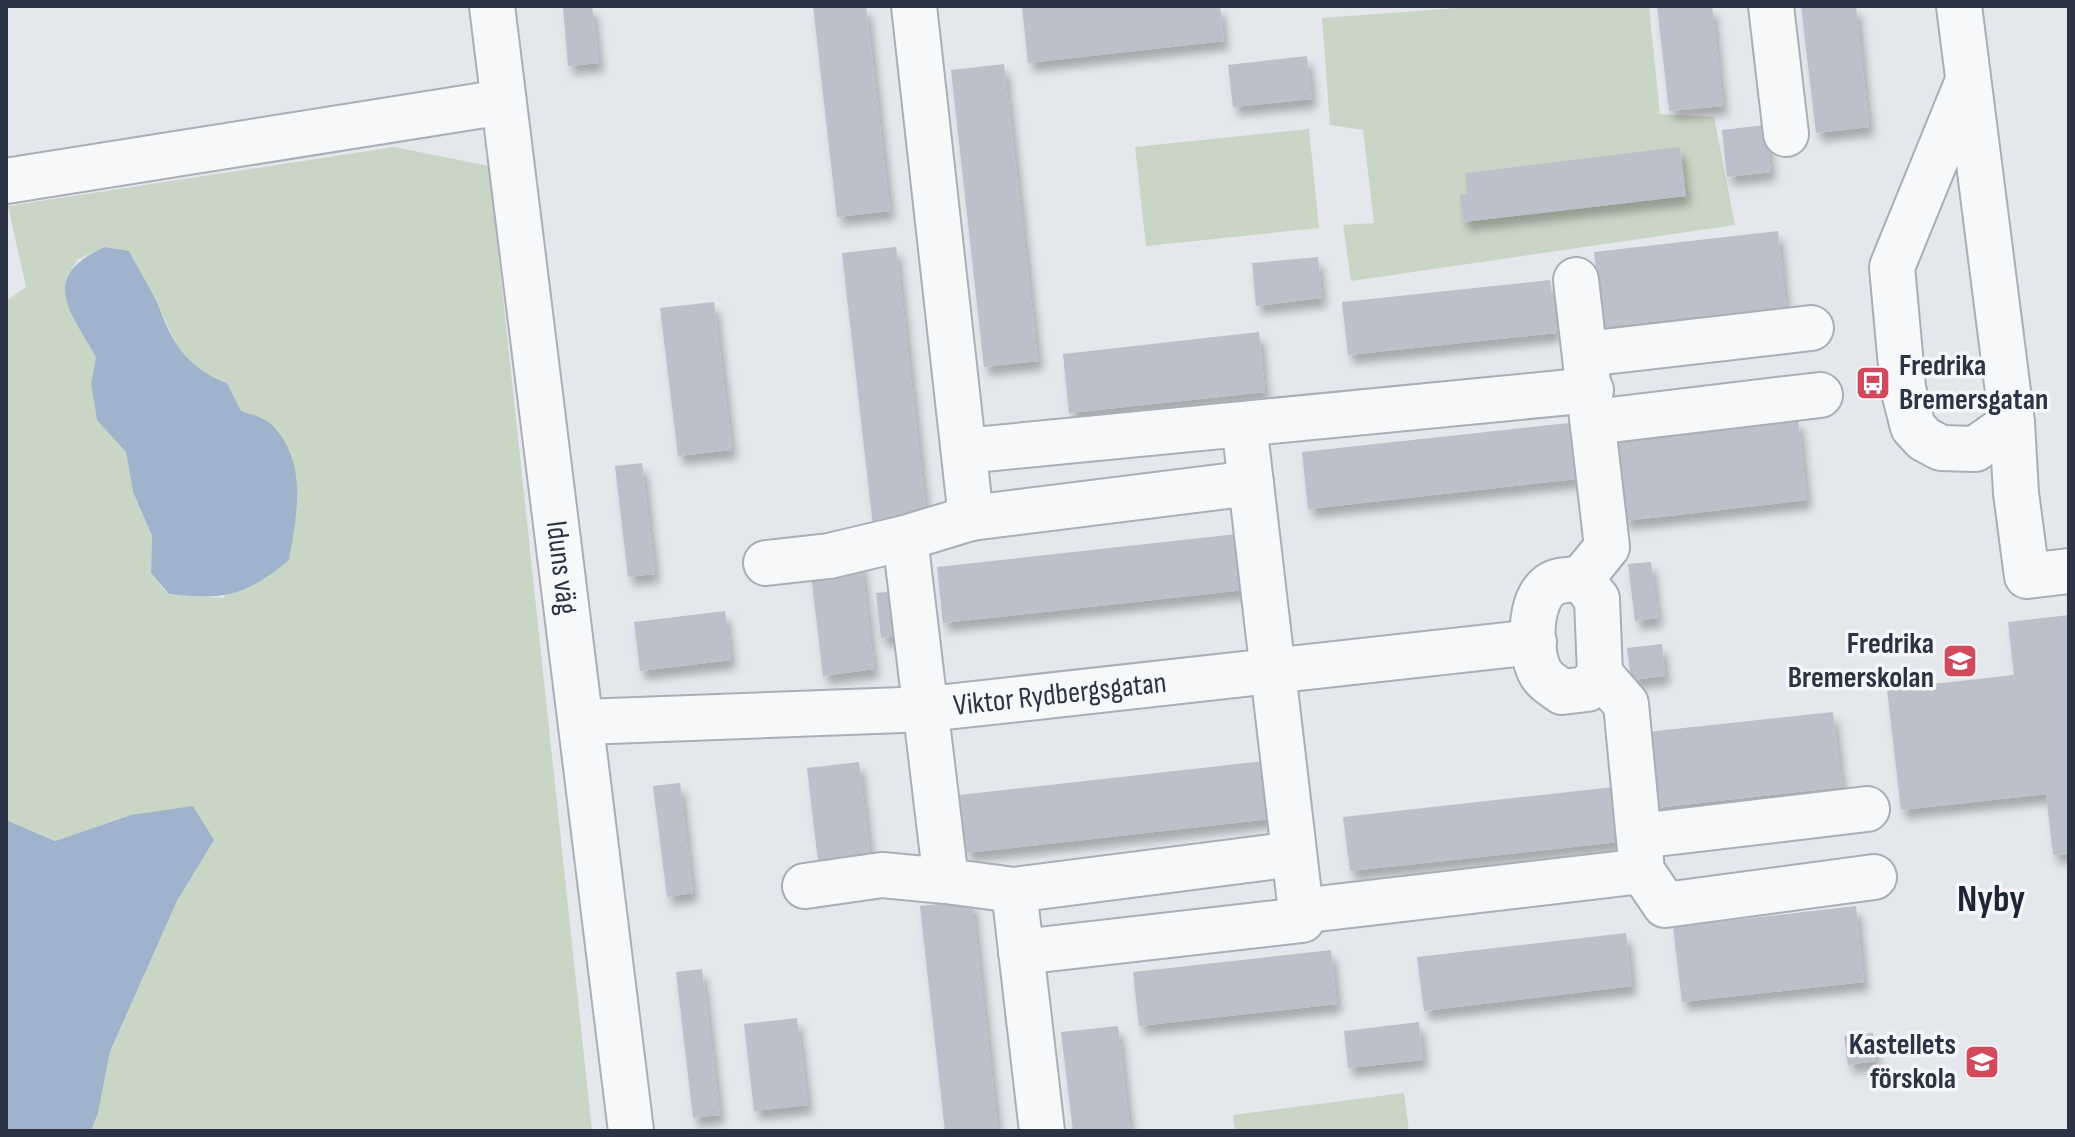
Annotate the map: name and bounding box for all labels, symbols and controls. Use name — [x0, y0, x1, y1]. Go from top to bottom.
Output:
place label: Fredrika Bremersgatan — [1899, 348, 2048, 418]
bus stop icon: Fredrika Bremersgatan — [1854, 364, 1892, 402]
street label: Iduns väg — [538, 519, 585, 617]
place label: Fredrika Bremerskolan — [1788, 626, 1934, 696]
school or university icon: Fredrika Bremerskolan — [1941, 642, 1979, 680]
street label: Viktor Rydbergsgatan — [952, 665, 1168, 724]
district label: Nyby — [1957, 877, 2025, 922]
place label: Kastellets förskola — [1849, 1027, 1956, 1097]
school or university icon: Kastellets förskola — [1963, 1043, 2001, 1081]

